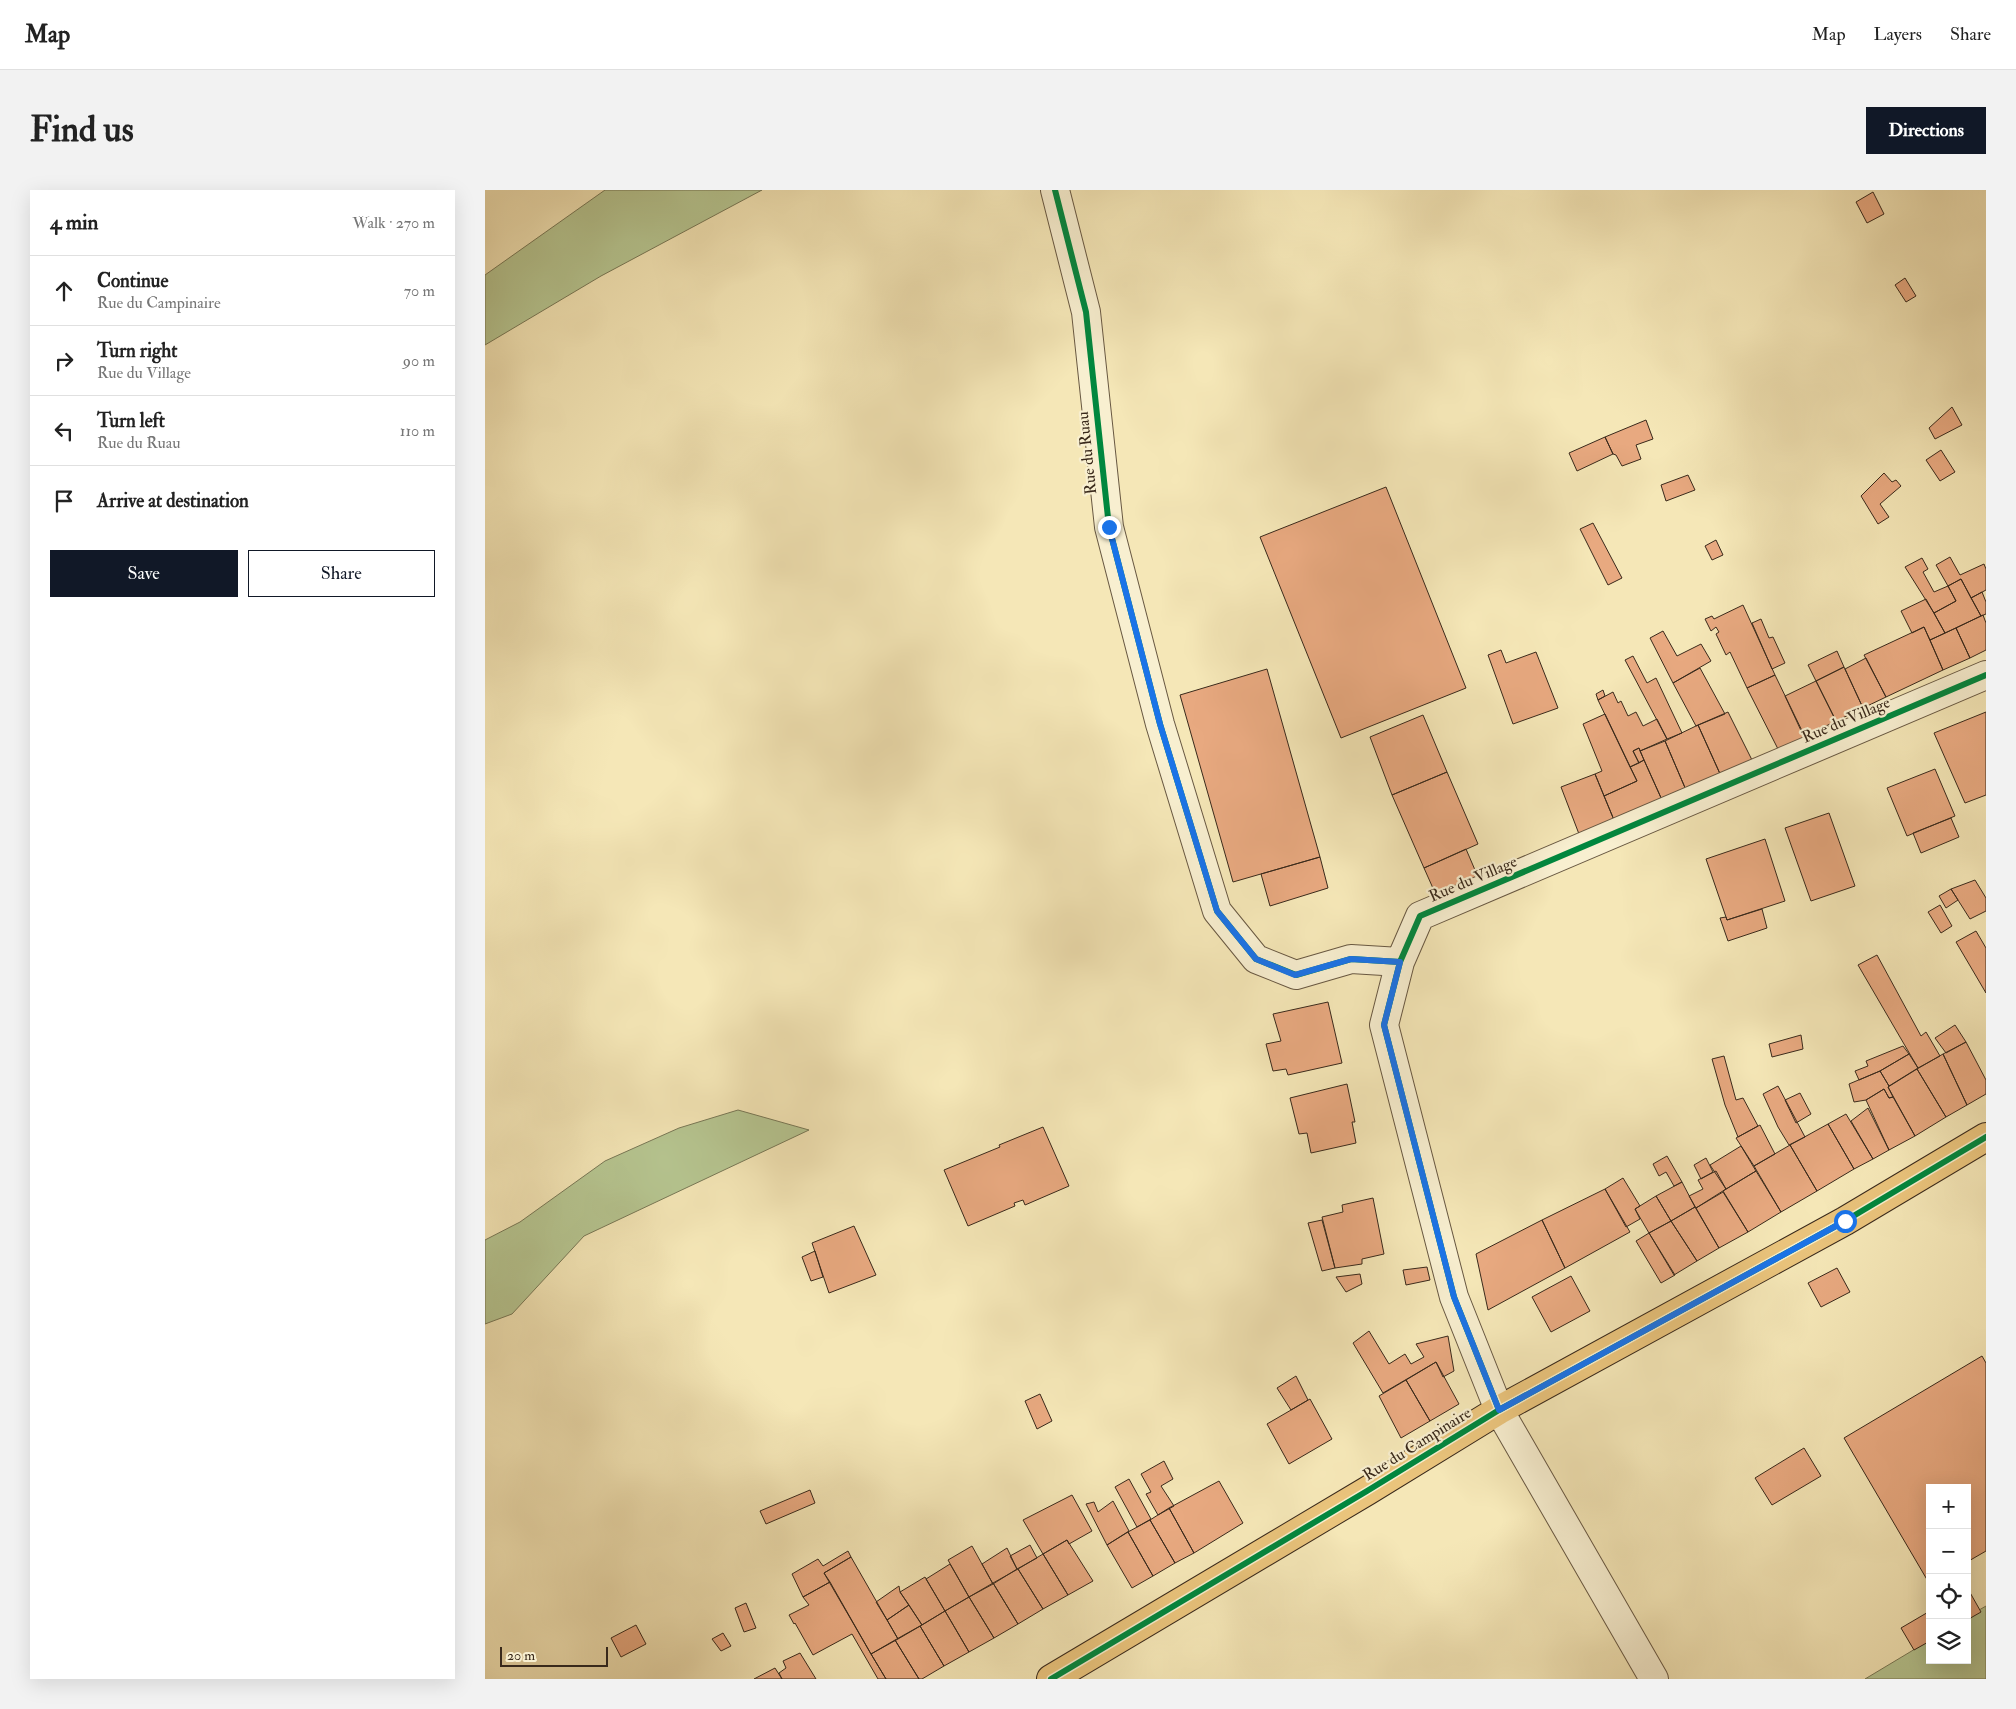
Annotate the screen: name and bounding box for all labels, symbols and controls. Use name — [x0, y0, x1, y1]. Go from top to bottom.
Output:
text: Map — [25, 19, 70, 50]
text: Map — [1812, 23, 1846, 46]
text: Layers — [1874, 23, 1922, 46]
text: Share — [1950, 23, 1991, 46]
button: Directions — [1866, 107, 1986, 154]
text: Find us — [30, 108, 134, 152]
text: 4 min — [50, 209, 98, 236]
text: Walk · 270 m — [353, 213, 435, 233]
text: Continue — [97, 269, 168, 293]
icon: ahead — [50, 277, 78, 305]
text: 70 m — [404, 281, 435, 301]
text: Rue du Campinaire — [97, 293, 221, 313]
text: Turn right — [97, 339, 177, 363]
icon: right — [50, 347, 78, 375]
text: 90 m — [403, 351, 435, 371]
text: Rue du Village — [97, 363, 191, 383]
text: Turn left — [97, 409, 165, 433]
street label: Rue du Ruau — [1073, 410, 1101, 496]
icon: left — [50, 417, 78, 445]
text: 110 m — [400, 421, 435, 441]
text: Rue du Ruau — [97, 433, 181, 453]
icon: arrive — [50, 487, 78, 515]
text: Arrive at destination — [97, 489, 249, 513]
route end — [1098, 516, 1121, 539]
button: Save — [50, 550, 238, 597]
button: Share — [248, 550, 435, 597]
street label: Rue du Village — [1799, 692, 1893, 748]
street label: Rue du Village — [1426, 851, 1520, 907]
route start — [1834, 1210, 1857, 1233]
street label: Rue du Campinaire — [1359, 1403, 1476, 1486]
map controls — [1926, 1484, 1971, 1664]
button: + — [1926, 1484, 1971, 1529]
button: − — [1926, 1529, 1971, 1574]
button: locate — [1926, 1574, 1971, 1619]
button: layers — [1926, 1619, 1971, 1664]
scale bar — [500, 1644, 607, 1667]
text: 20 m — [507, 1647, 535, 1664]

